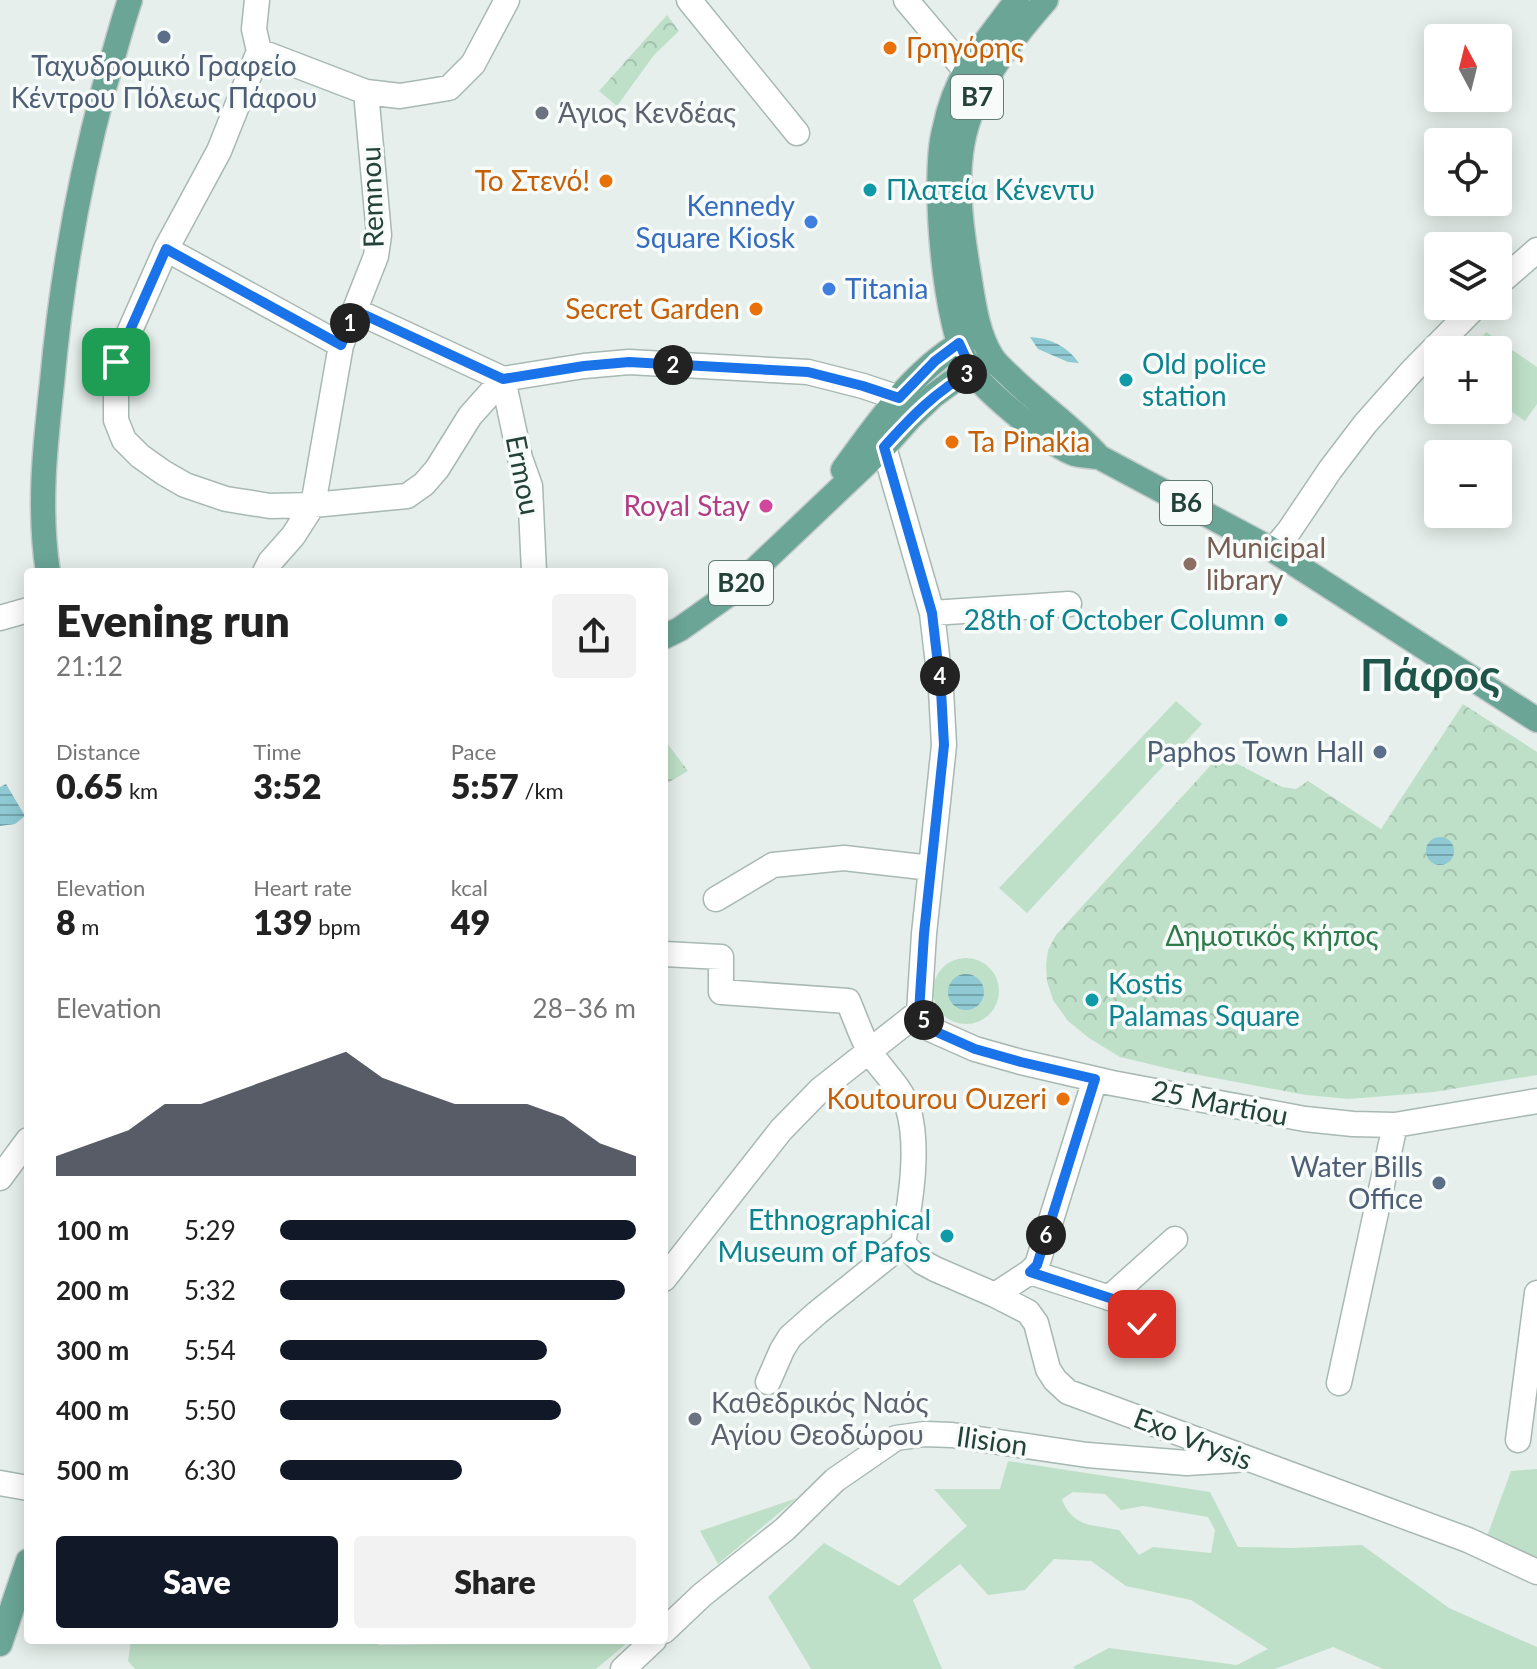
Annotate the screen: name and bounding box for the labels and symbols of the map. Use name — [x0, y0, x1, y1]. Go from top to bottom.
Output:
north arrow — [1424, 24, 1512, 112]
marker: Ταχυδρομικό Γραφείο Κέντρου Πόλεως Πάφου — [155, 28, 173, 46]
place label: Γρηγόρης — [906, 30, 1024, 64]
marker: Γρηγόρης — [881, 39, 899, 57]
place label: Ταχυδρομικό Γραφείο Κέντρου Πόλεως Πάφου — [11, 48, 317, 114]
road number: B7 — [951, 75, 1003, 119]
place label: Άγιος Κενδέας — [558, 95, 736, 129]
marker: Άγιος Κενδέας — [533, 104, 551, 122]
street label: Remnou — [352, 146, 390, 248]
place label: Το Στενό! — [475, 163, 590, 197]
marker: Το Στενό! — [597, 172, 615, 190]
place label: Πλατεία Κένεντυ — [886, 172, 1095, 206]
marker: Πλατεία Κένεντυ — [861, 181, 879, 199]
place label: Kennedy Square Kiosk — [636, 188, 796, 254]
marker: Kennedy Square Kiosk — [802, 213, 820, 231]
place label: Titania — [845, 271, 928, 305]
marker: Titania — [820, 280, 838, 298]
place label: Secret Garden — [565, 291, 740, 325]
marker: Secret Garden — [747, 300, 765, 318]
pin: 1 — [330, 303, 370, 343]
pin — [82, 328, 150, 396]
pin: 2 — [653, 345, 693, 385]
place label: Old police station — [1142, 346, 1266, 412]
pin: 3 — [947, 354, 987, 394]
marker: Old police station — [1117, 371, 1135, 389]
place label: Ta Pinakia — [968, 424, 1090, 458]
street label: Ermou — [500, 432, 548, 518]
marker: Ta Pinakia — [943, 433, 961, 451]
road number: B6 — [1160, 481, 1212, 525]
place label: Royal Stay — [623, 488, 751, 522]
marker: Royal Stay — [757, 497, 775, 515]
place label: Municipal library — [1206, 530, 1326, 596]
marker: Municipal library — [1181, 555, 1199, 573]
road number: B20 — [709, 561, 773, 605]
place label: 28th of October Column — [964, 602, 1265, 636]
marker: 28th of October Column — [1272, 611, 1290, 629]
district label: Πάφος — [1360, 648, 1500, 700]
pin: 4 — [920, 656, 960, 696]
place label: Paphos Town Hall — [1146, 734, 1364, 768]
marker: Paphos Town Hall — [1371, 743, 1389, 761]
park label: Δημοτικός κήπος — [1165, 918, 1379, 952]
place label: Kostis Palamas Square — [1108, 966, 1300, 1032]
marker: Kostis Palamas Square — [1083, 991, 1101, 1009]
pin: 5 — [904, 1000, 944, 1040]
street label: 25 Martiou — [1149, 1072, 1291, 1132]
place label: Koutourou Ouzeri — [826, 1081, 1047, 1115]
marker: Koutourou Ouzeri — [1054, 1090, 1072, 1108]
place label: Water Bills Office — [1290, 1149, 1423, 1215]
marker: Water Bills Office — [1430, 1174, 1448, 1192]
place label: Ethnographical Museum of Pafos — [717, 1202, 931, 1268]
pin: 6 — [1026, 1215, 1066, 1255]
marker: Ethnographical Museum of Pafos — [938, 1227, 956, 1245]
pin — [1108, 1290, 1176, 1358]
place label: Καθεδρικός Ναός Αγίου Θεοδώρου — [711, 1385, 929, 1451]
street label: Exo Vrysis — [1129, 1400, 1257, 1476]
marker: Καθεδρικός Ναός Αγίου Θεοδώρου — [686, 1410, 704, 1428]
street label: Ilision — [954, 1418, 1030, 1462]

